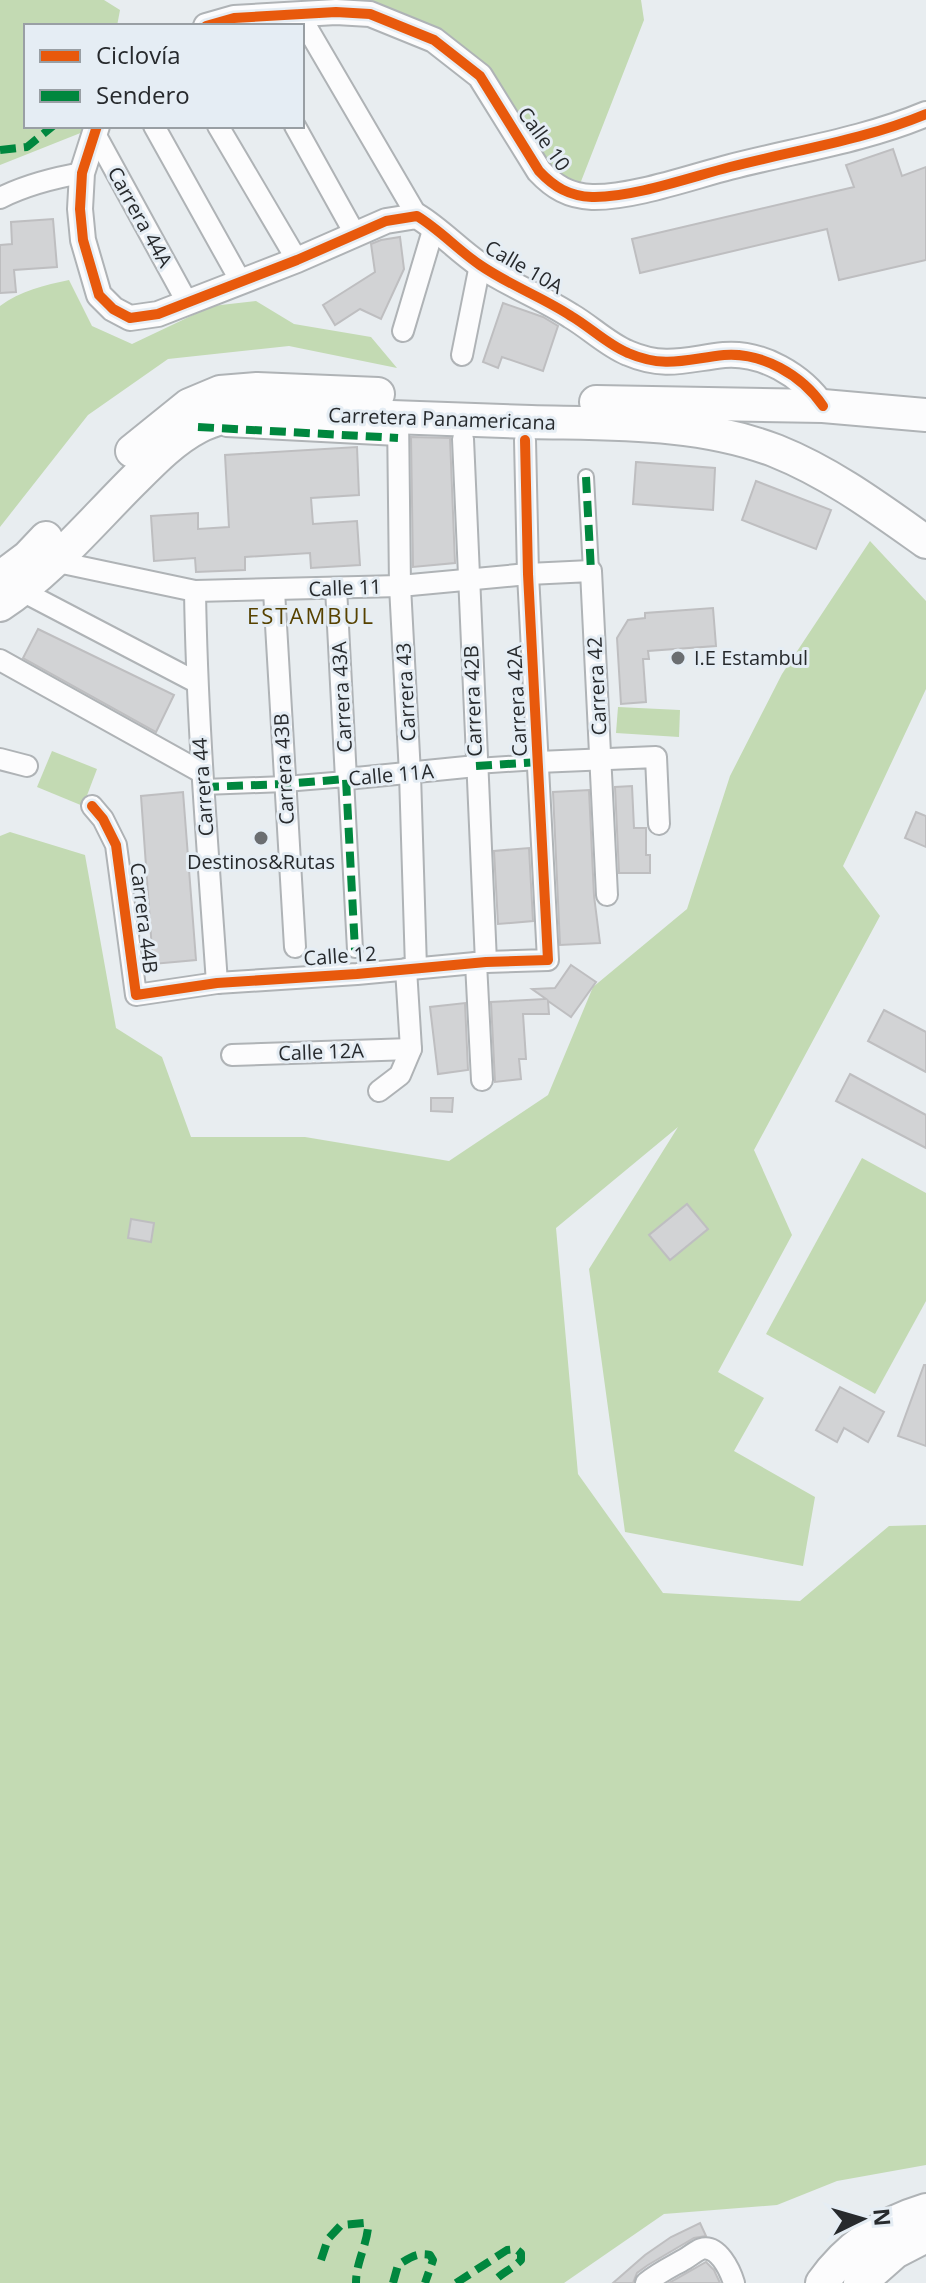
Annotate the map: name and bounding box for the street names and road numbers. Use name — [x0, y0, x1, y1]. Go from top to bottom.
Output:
street label: Calle 10 — [512, 101, 577, 176]
street label: Carrera 44A — [102, 162, 179, 272]
street label: Calle 10A — [480, 233, 568, 300]
street label: Carretera Panamericana — [328, 401, 556, 436]
street label: Calle 11 — [308, 573, 382, 602]
street label: Carrera 42 — [580, 636, 613, 736]
street label: Carrera 43A — [325, 640, 358, 753]
street label: Carrera 43 — [389, 642, 422, 742]
street label: Carrera 42A — [500, 644, 533, 757]
street label: Carrera 42B — [457, 645, 488, 757]
street label: Carrera 43B — [267, 713, 300, 825]
street label: Carrera 44 — [186, 736, 219, 837]
street label: Calle 11A — [347, 757, 435, 792]
street label: Carrera 44B — [124, 861, 165, 975]
street label: Calle 12 — [303, 939, 377, 972]
street label: Calle 12A — [278, 1037, 365, 1066]

